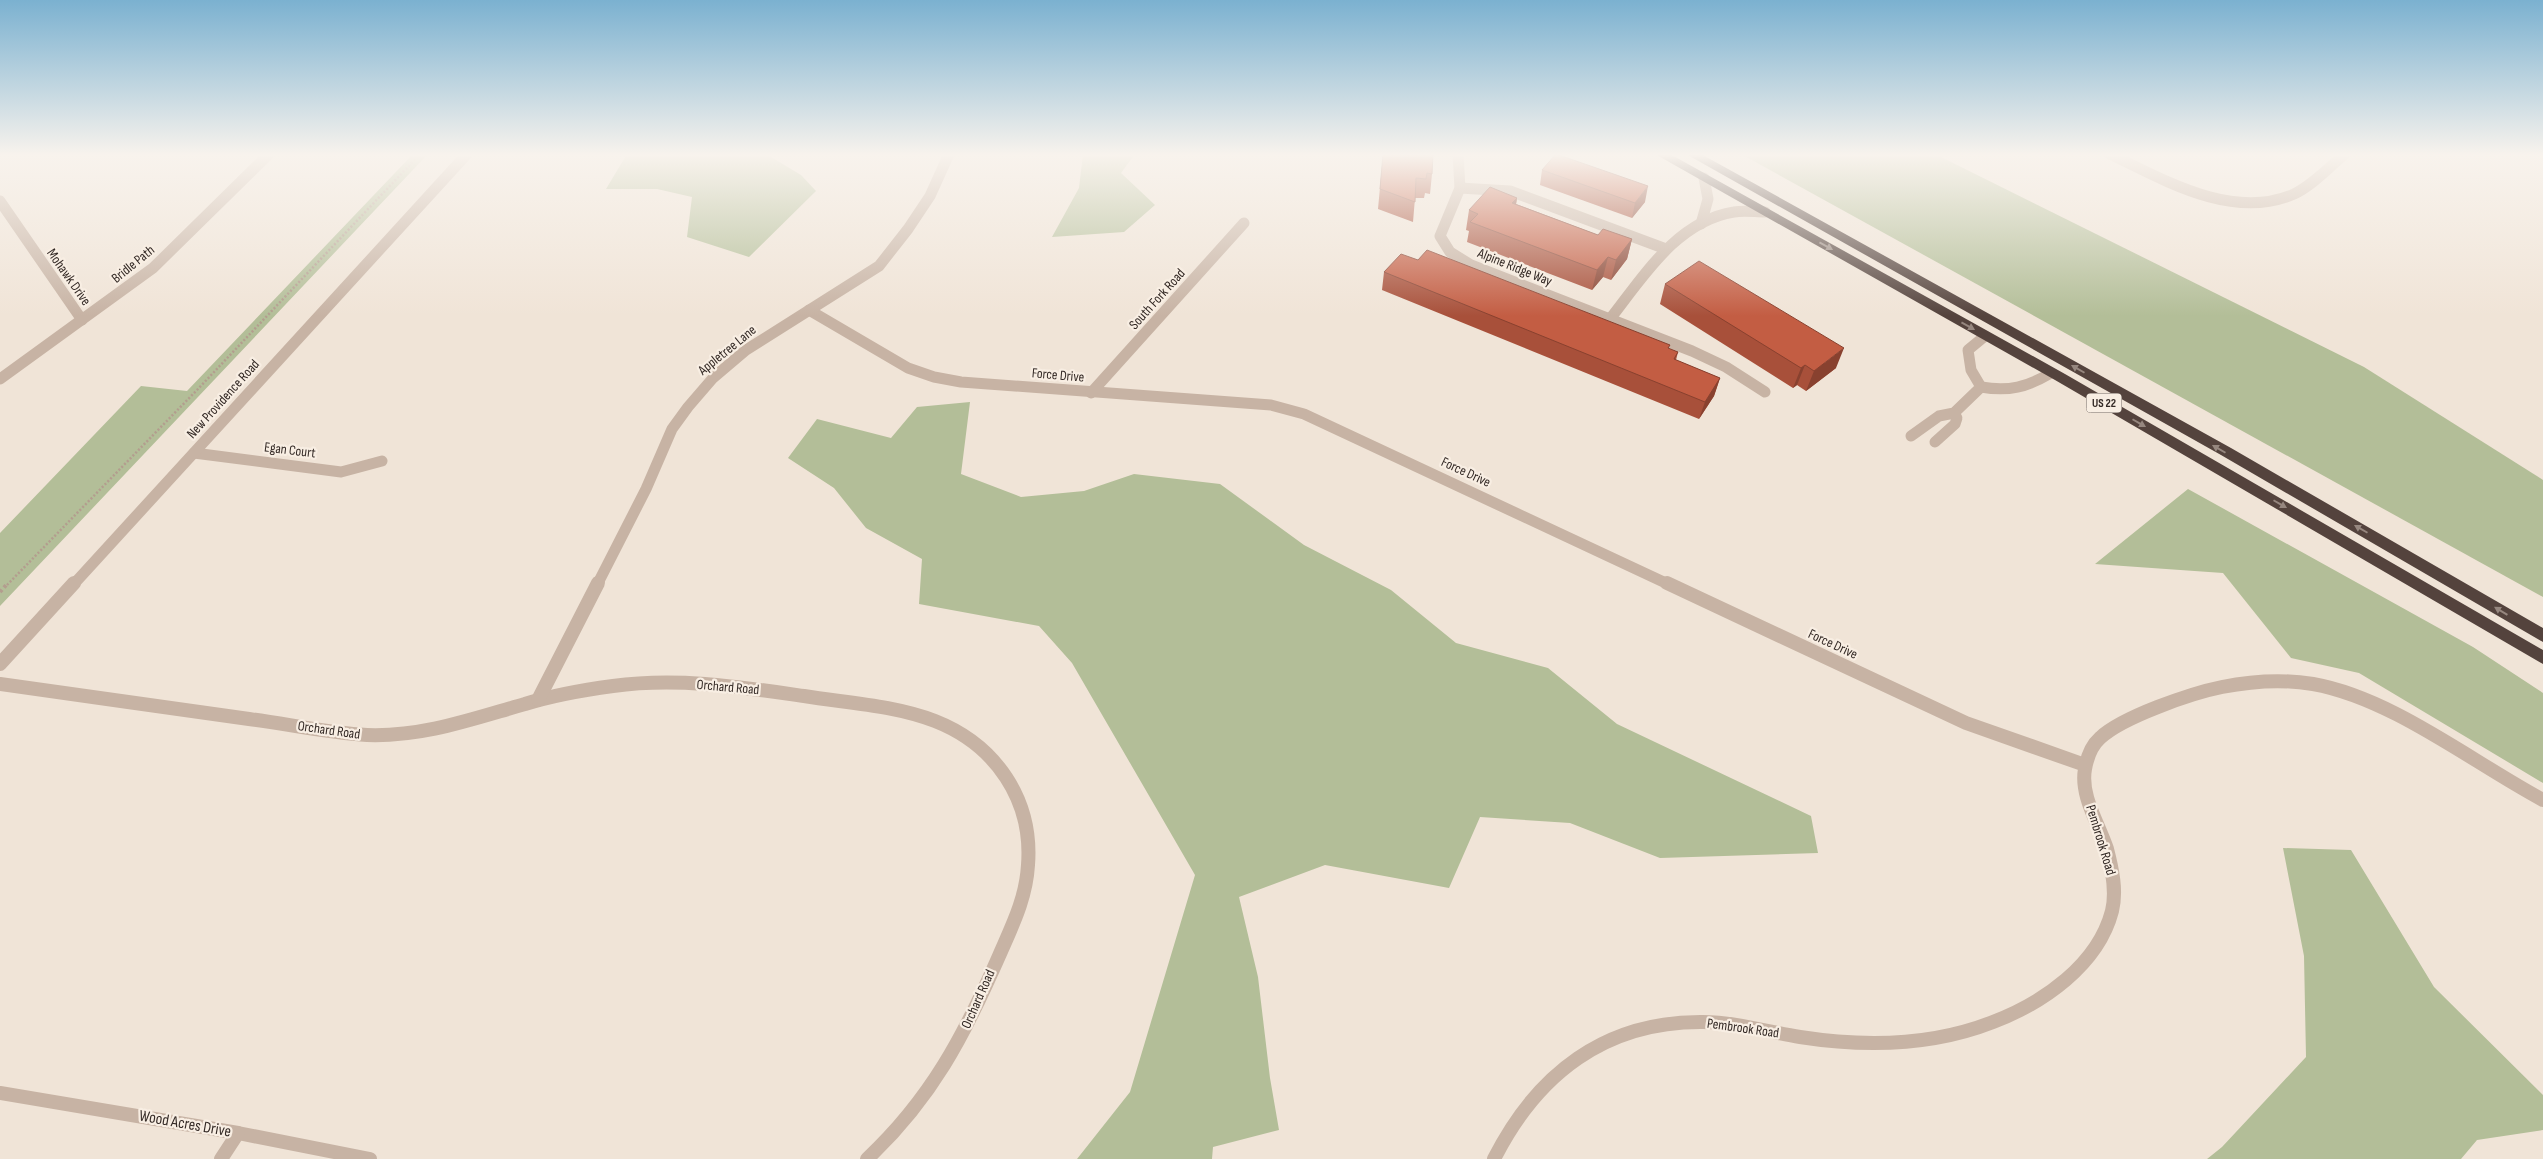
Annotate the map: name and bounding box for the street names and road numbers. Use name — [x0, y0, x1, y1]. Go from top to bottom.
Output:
street label: Bridle Path — [108, 241, 158, 287]
street label: Alpine Ridge Way — [1474, 244, 1555, 290]
street label: Mohawk Drive — [43, 245, 95, 309]
street label: South Fork Road — [1125, 265, 1189, 333]
street label: Appletree Lane — [694, 321, 759, 379]
street label: New Providence Road — [183, 356, 263, 442]
street label: Force Drive — [1031, 364, 1085, 386]
road number: US 22 — [2086, 393, 2122, 412]
street label: Egan Court — [263, 438, 317, 462]
street label: Force Drive — [1439, 453, 1493, 491]
street label: Force Drive — [1806, 625, 1860, 663]
street label: Orchard Road — [696, 676, 760, 698]
street label: Orchard Road — [297, 717, 361, 743]
street label: Pembrook Road — [2082, 803, 2120, 877]
street label: Orchard Road — [957, 967, 999, 1031]
street label: Pembrook Road — [1706, 1015, 1780, 1041]
street label: Wood Acres Drive — [138, 1107, 232, 1141]

